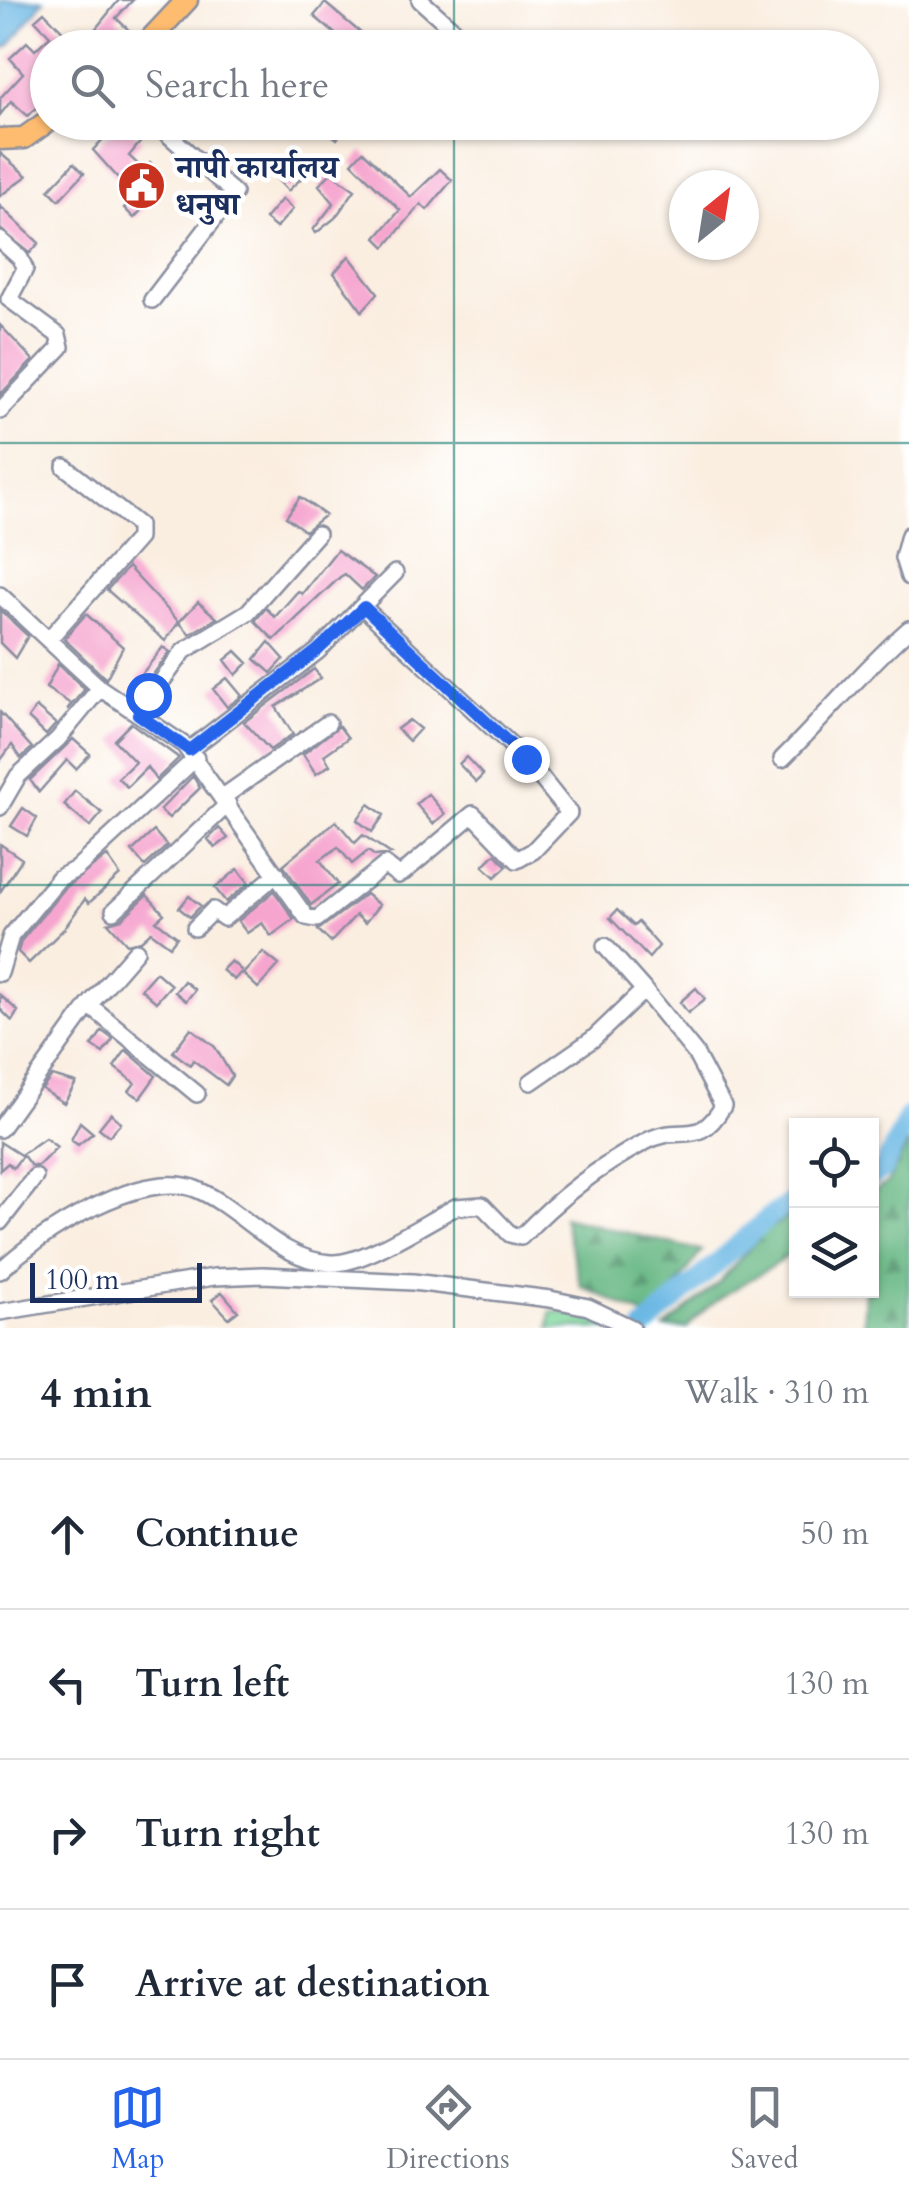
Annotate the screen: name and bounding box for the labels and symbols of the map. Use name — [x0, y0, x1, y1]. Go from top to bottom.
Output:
place label: नापी कार्यालय धनुषा — [174, 146, 341, 227]
public building icon: नापी कार्यालय धनुषा — [115, 159, 167, 211]
north arrow — [669, 170, 759, 260]
route start — [126, 673, 172, 719]
route end — [504, 737, 550, 783]
scale bar — [30, 1258, 202, 1302]

